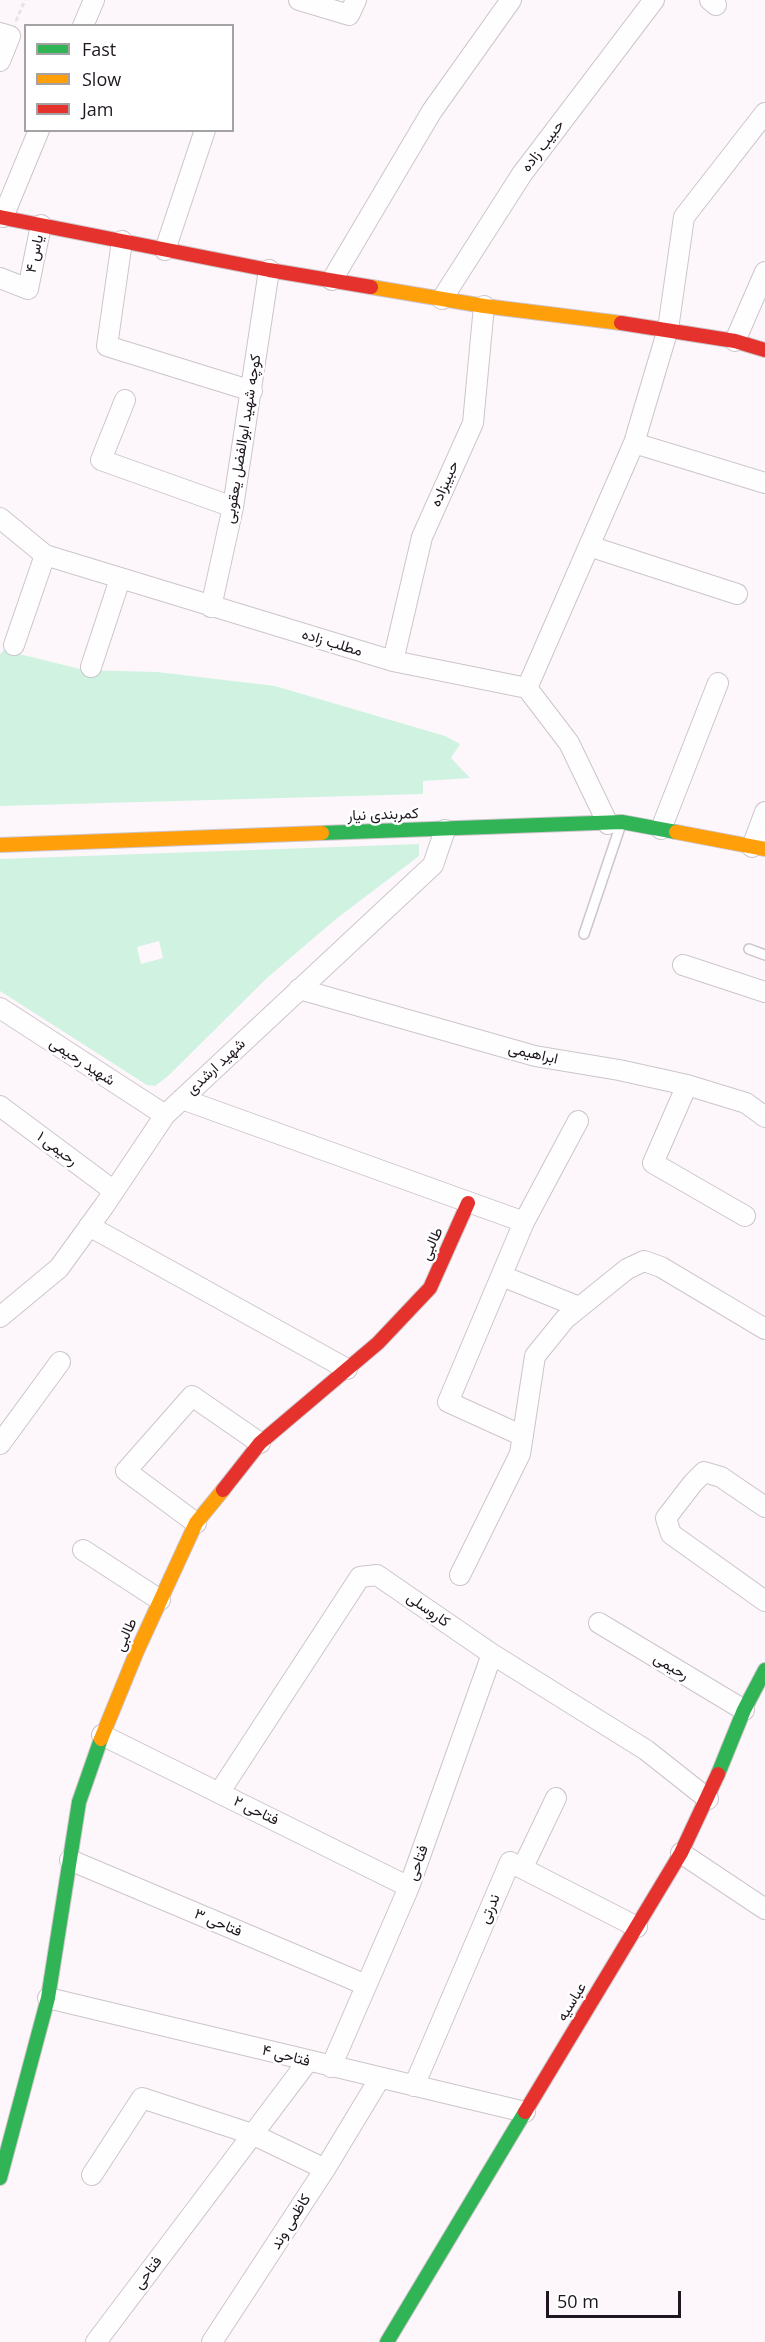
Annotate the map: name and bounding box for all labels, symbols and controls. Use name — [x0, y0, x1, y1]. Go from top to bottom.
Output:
legend — [24, 24, 234, 132]
text: Fast — [82, 37, 116, 61]
text: Slow — [82, 67, 121, 91]
text: Jam — [82, 97, 114, 121]
street label: حبیب زاده — [518, 117, 568, 175]
street label: یاس ۴ — [22, 233, 48, 275]
street label: کوچه شهید ابوالفضل یعقوبی — [221, 353, 265, 525]
street label: حبیبزاده — [427, 458, 463, 510]
street label: مطلب زاده — [299, 625, 365, 661]
street label: کمربندی نیار — [347, 805, 419, 825]
street label: شهید رحیمی — [46, 1034, 118, 1090]
street label: شهید ارشدی — [183, 1035, 249, 1099]
street label: ابراهیمی — [506, 1040, 560, 1068]
street label: رحیمی ۱ — [33, 1128, 81, 1170]
street label: طالبی — [417, 1225, 447, 1263]
street label: کاروسلی — [403, 1589, 453, 1631]
street label: طالبی — [111, 1616, 141, 1654]
street label: رحیمی — [650, 1649, 692, 1685]
street label: فتاحی ۲ — [230, 1792, 282, 1830]
street label: فتاحی — [403, 1843, 433, 1883]
street label: ندرتی — [476, 1891, 504, 1927]
street label: فتاحی ۳ — [191, 1905, 245, 1941]
street label: عباسیه — [553, 1979, 591, 2025]
street label: فتاحی ۴ — [260, 2041, 312, 2071]
street label: کاظمی وند — [267, 2191, 315, 2253]
street label: فتاحی — [130, 2253, 166, 2293]
scale bar — [549, 2279, 684, 2317]
text: 50 m — [557, 2289, 599, 2313]

